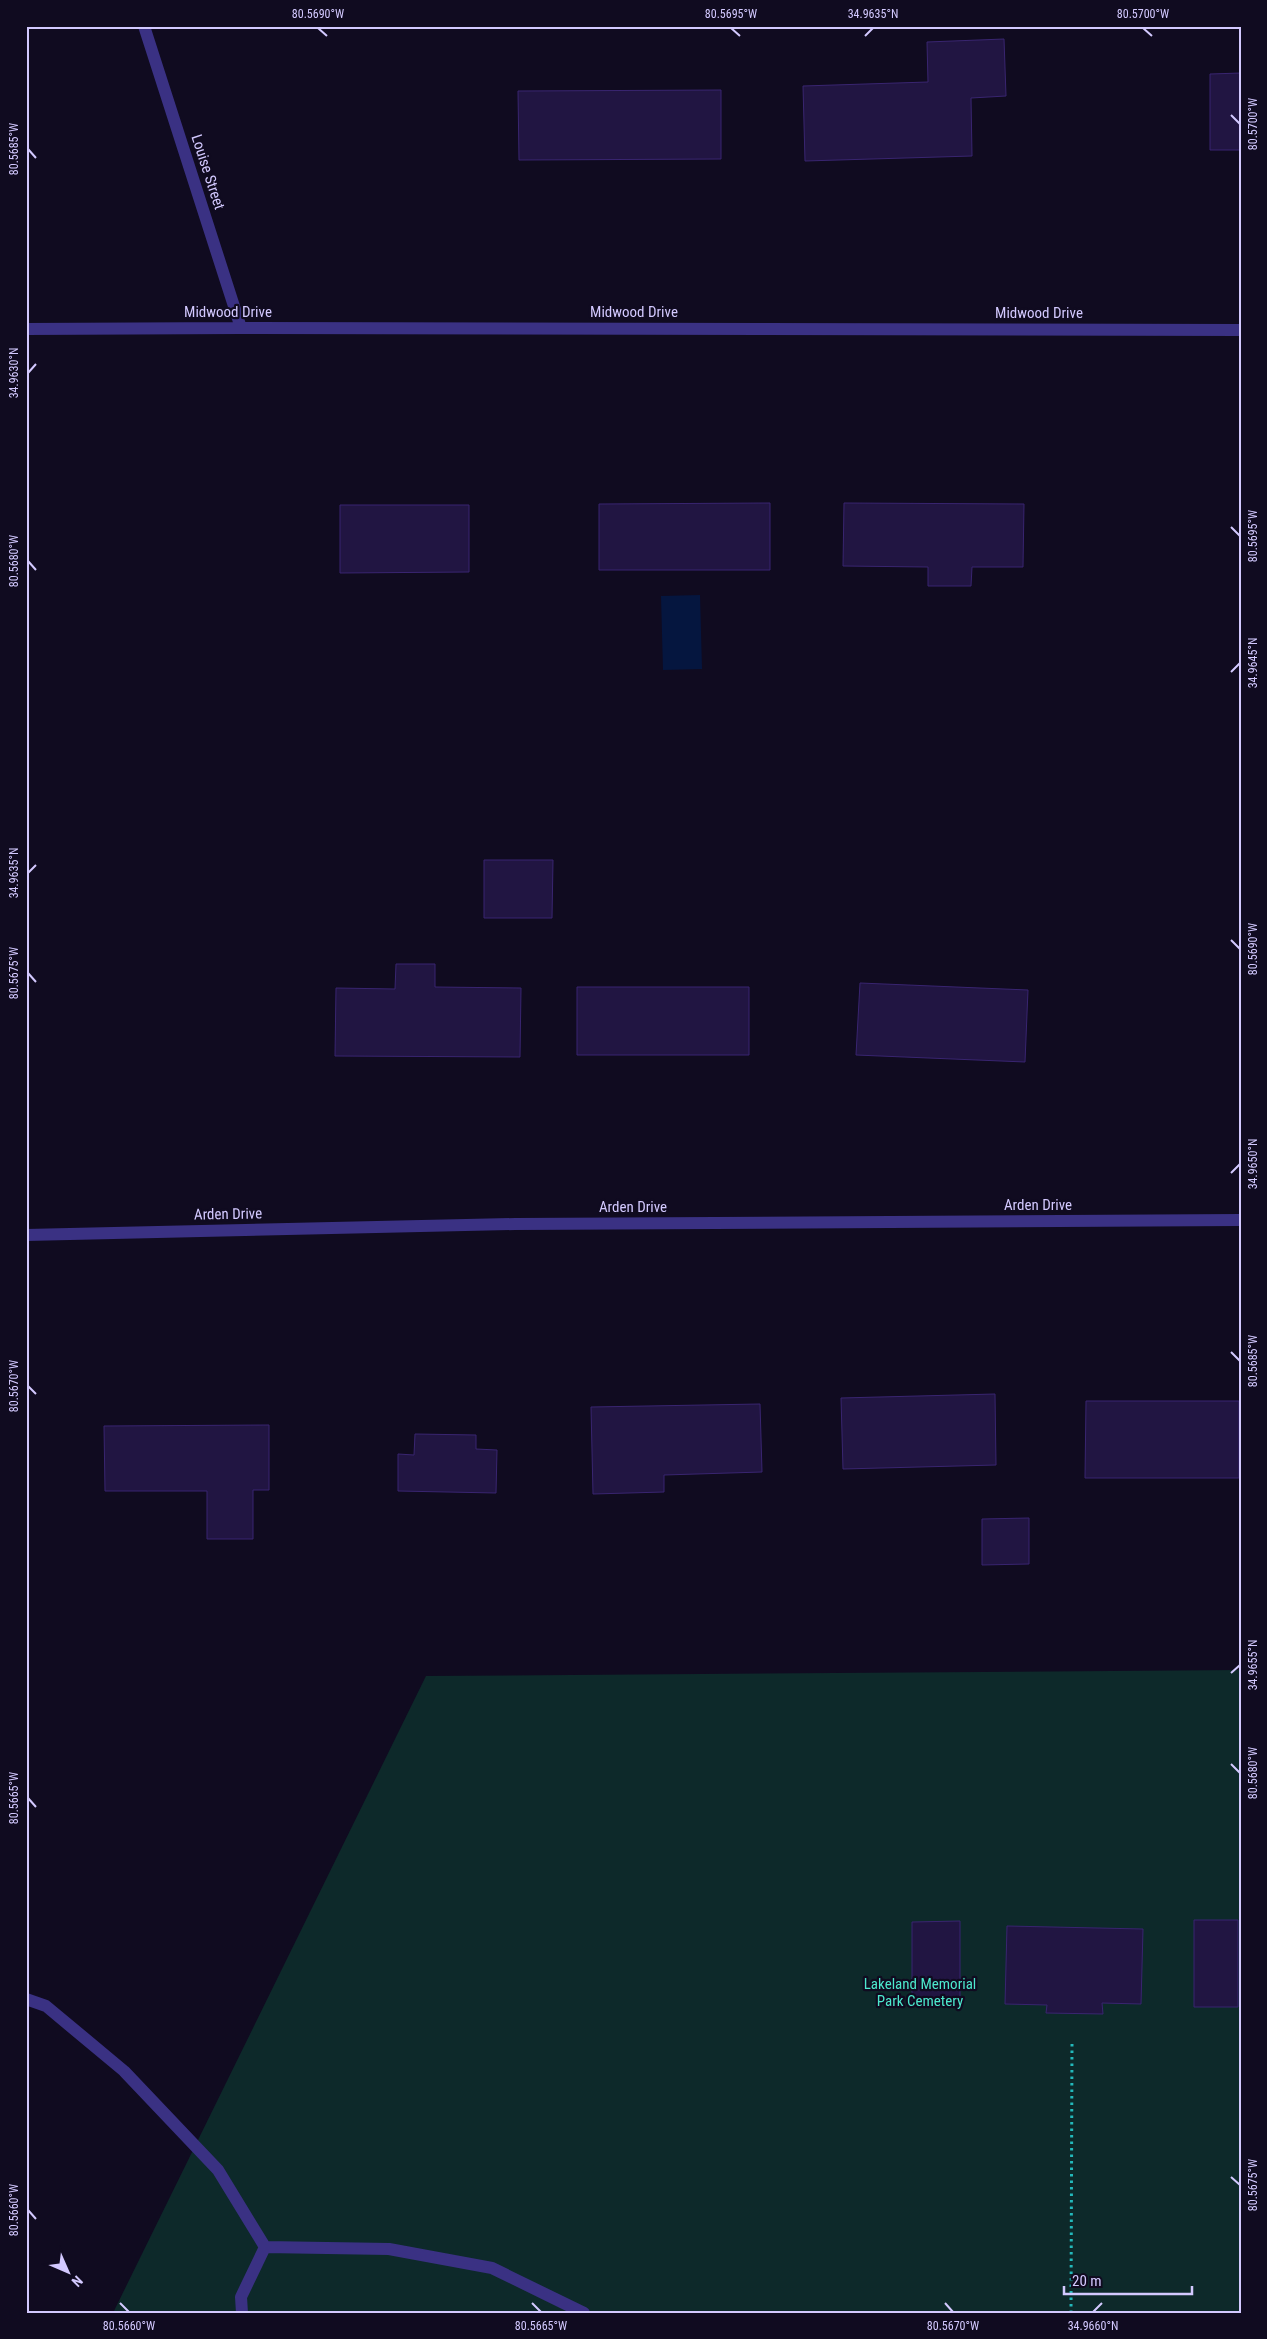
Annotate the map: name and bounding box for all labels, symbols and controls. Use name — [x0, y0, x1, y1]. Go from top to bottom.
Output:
text: 80.5690°W — [292, 7, 344, 21]
text: 80.5695°W — [705, 7, 757, 21]
text: 34.9635°N — [848, 7, 898, 21]
text: 80.5700°W — [1117, 7, 1169, 21]
text: 80.5700°W — [1246, 98, 1260, 150]
text: 80.5685°W — [7, 123, 21, 175]
street label: Louise Street — [187, 132, 229, 212]
street label: Midwood Drive — [184, 303, 272, 321]
street label: Midwood Drive — [590, 303, 678, 321]
street label: Midwood Drive — [995, 304, 1083, 322]
text: 34.9630°N — [7, 348, 21, 398]
text: 80.5695°W — [1246, 510, 1260, 562]
text: 80.5680°W — [7, 535, 21, 587]
text: 34.9645°N — [1246, 638, 1260, 688]
text: 34.9635°N — [7, 848, 21, 898]
text: 80.5690°W — [1246, 923, 1260, 975]
text: 80.5675°W — [7, 947, 21, 999]
text: 34.9650°N — [1246, 1139, 1260, 1189]
street label: Arden Drive — [1004, 1196, 1072, 1214]
street label: Arden Drive — [599, 1198, 667, 1216]
street label: Arden Drive — [194, 1204, 262, 1224]
text: 80.5685°W — [1246, 1335, 1260, 1387]
text: 80.5670°W — [7, 1360, 21, 1412]
text: 34.9655°N — [1246, 1640, 1260, 1690]
text: 80.5680°W — [1246, 1747, 1260, 1799]
text: 80.5665°W — [7, 1772, 21, 1824]
park label: Lakeland Memorial Park Cemetery — [864, 1975, 976, 2010]
text: 80.5675°W — [1246, 2159, 1260, 2211]
text: 80.5660°W — [7, 2184, 21, 2236]
north arrow — [42, 2246, 92, 2296]
scale bar — [1064, 2264, 1192, 2296]
text: 20 m — [1072, 2272, 1102, 2290]
text: N — [69, 2273, 86, 2290]
text: 80.5660°W — [103, 2319, 155, 2333]
text: 80.5665°W — [515, 2319, 567, 2333]
text: 80.5670°W — [927, 2319, 979, 2333]
text: 34.9660°N — [1068, 2319, 1118, 2333]

